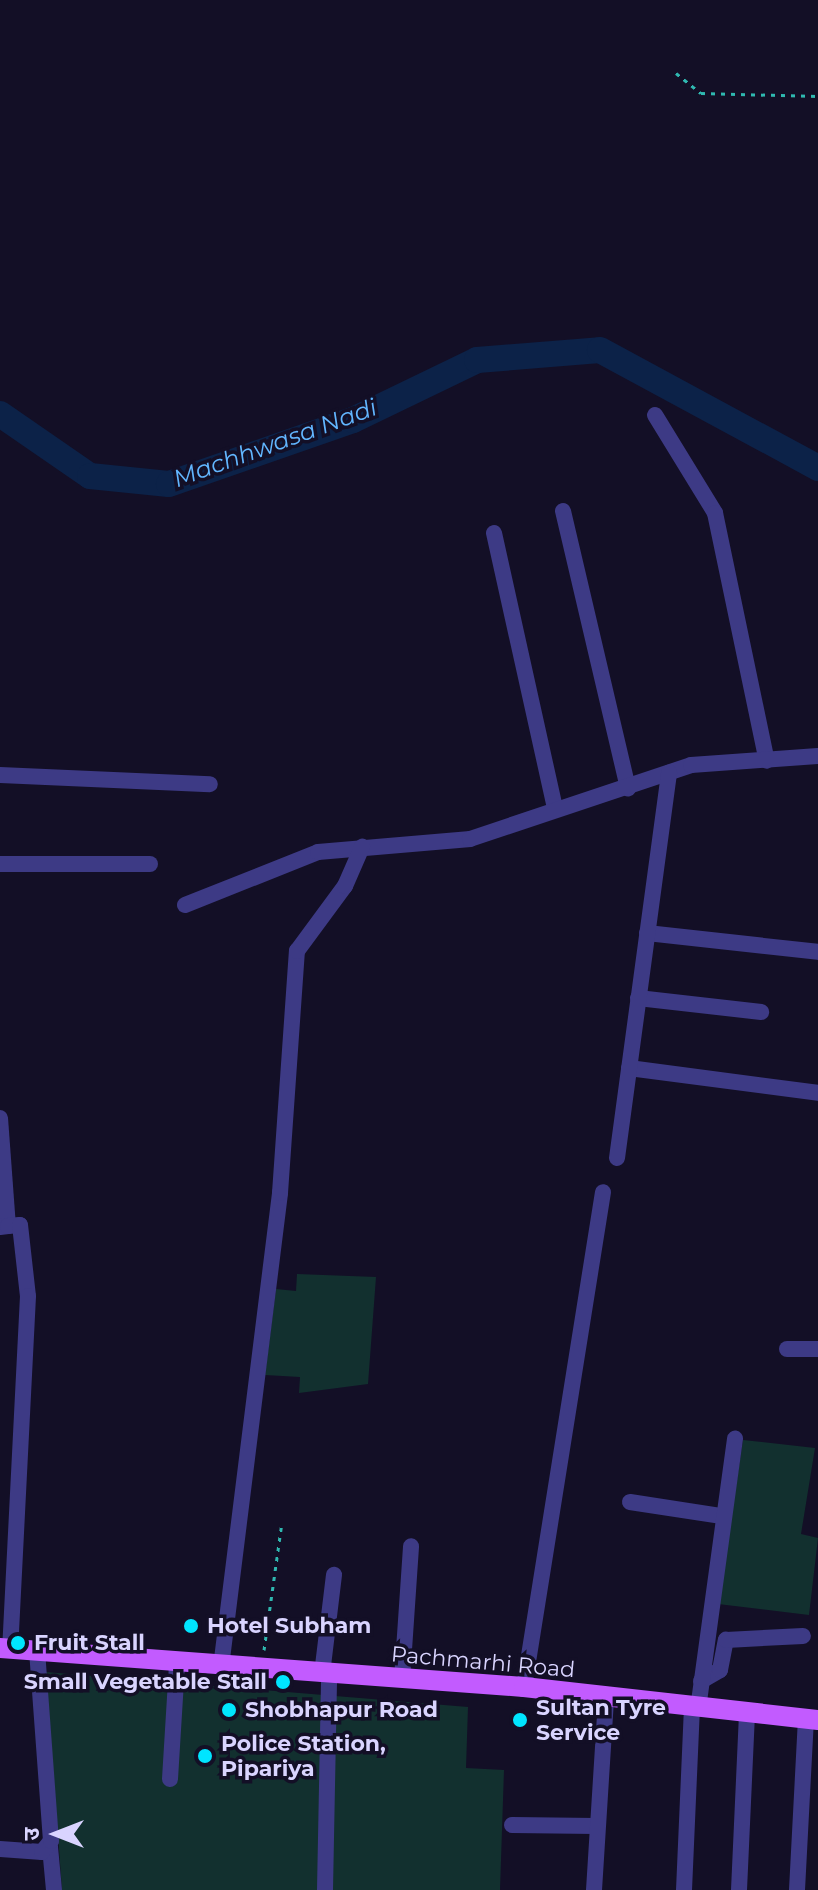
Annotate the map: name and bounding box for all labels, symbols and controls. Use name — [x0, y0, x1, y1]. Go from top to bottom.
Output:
water label: Machhwasa Nadi — [169, 393, 381, 493]
place label: Hotel Subham — [207, 1613, 371, 1639]
marker: Hotel Subham — [182, 1617, 200, 1635]
place label: Fruit Stall — [34, 1630, 145, 1656]
marker: Fruit Stall — [9, 1634, 27, 1652]
street label: Pachmarhi Road — [390, 1641, 576, 1683]
place label: Small Vegetable Stall — [24, 1669, 267, 1695]
marker: Small Vegetable Stall — [274, 1673, 292, 1691]
place label: Sultan Tyre Service — [536, 1694, 666, 1746]
place label: Shobhapur Road — [245, 1697, 438, 1723]
marker: Shobhapur Road — [220, 1701, 238, 1719]
marker: Sultan Tyre Service — [511, 1711, 529, 1729]
place label: Police Station, Pipariya — [221, 1730, 386, 1782]
marker: Police Station, Pipariya — [196, 1747, 214, 1765]
north arrow — [16, 1794, 96, 1874]
text: उ — [18, 1828, 45, 1840]

